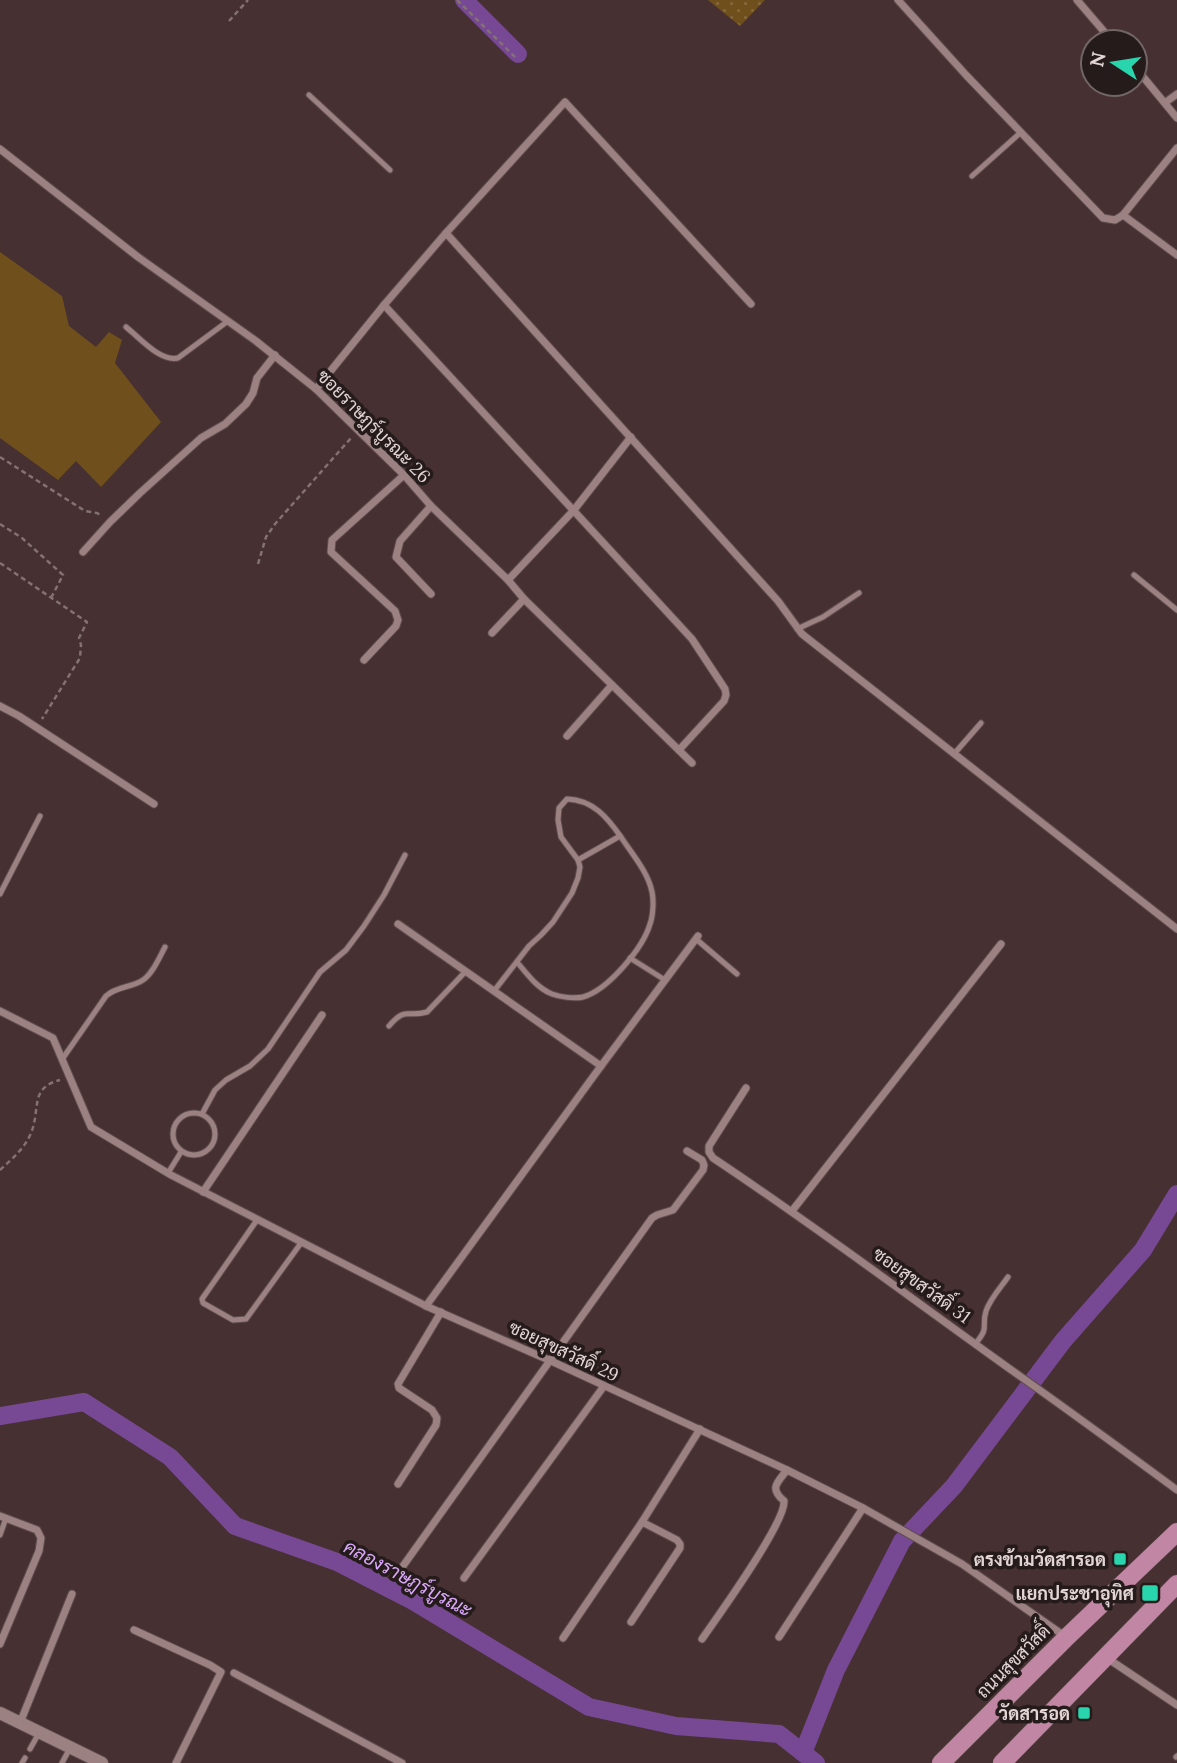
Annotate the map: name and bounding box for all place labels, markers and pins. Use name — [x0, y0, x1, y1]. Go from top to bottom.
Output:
place label: ตรงข้ามวัดสารอด — [974, 1548, 1106, 1571]
marker: ตรงข้ามวัดสารอด — [1112, 1551, 1128, 1567]
place label: แยกประชาอุทิศ — [1016, 1582, 1134, 1608]
marker: แยกประชาอุทิศ — [1140, 1583, 1160, 1603]
place label: วัดสารอด — [999, 1702, 1070, 1725]
marker: วัดสารอด — [1076, 1705, 1092, 1721]

